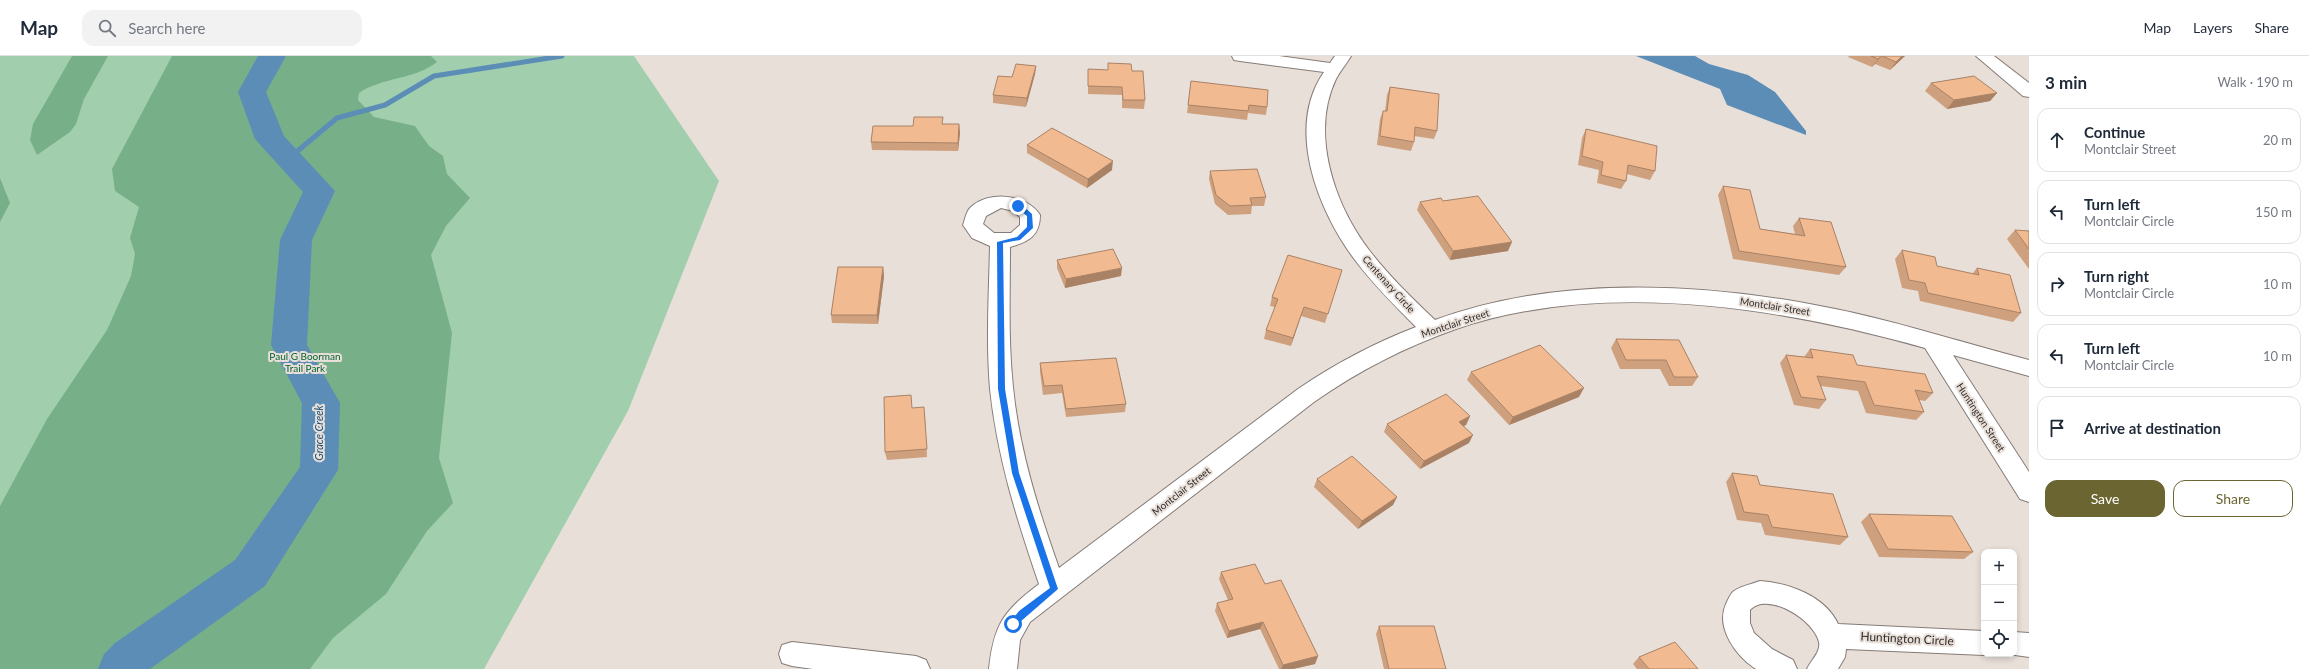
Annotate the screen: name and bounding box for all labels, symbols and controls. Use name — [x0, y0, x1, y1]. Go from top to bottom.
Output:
search box — [82, 10, 362, 46]
text: Map — [20, 16, 58, 39]
icon: search — [96, 17, 118, 39]
text: Search here — [128, 19, 206, 37]
text: Map — [2143, 19, 2171, 36]
text: Layers — [2193, 19, 2233, 36]
text: Share — [2255, 19, 2289, 36]
text: 3 min — [2045, 72, 2087, 93]
text: Walk · 190 m — [2217, 74, 2293, 90]
text: Continue — [2084, 123, 2145, 141]
icon: ahead — [2046, 129, 2068, 151]
text: 20 m — [2263, 132, 2292, 148]
text: Montclair Street — [2084, 141, 2176, 157]
text: Turn left — [2084, 195, 2140, 213]
route end — [1009, 197, 1027, 215]
icon: left — [2046, 201, 2068, 223]
text: 150 m — [2255, 204, 2292, 220]
text: Montclair Circle — [2084, 213, 2174, 229]
street label: Centenary Circle — [1360, 253, 1418, 315]
text: Turn right — [2084, 267, 2149, 285]
icon: right — [2046, 273, 2068, 295]
text: 10 m — [2263, 276, 2292, 292]
text: Montclair Circle — [2084, 285, 2174, 301]
street label: Montclair Street — [1739, 295, 1811, 318]
street label: Montclair Street — [1420, 306, 1491, 340]
text: Turn left — [2084, 339, 2140, 357]
icon: left — [2046, 345, 2068, 367]
text: 10 m — [2263, 348, 2292, 364]
park label: Paul G Boorman Trail Park — [269, 350, 341, 374]
text: Montclair Circle — [2084, 357, 2174, 373]
street label: Huntington Street — [1954, 380, 2008, 454]
water label: Grace Creek — [312, 405, 325, 461]
icon: arrive — [2046, 417, 2068, 439]
text: Arrive at destination — [2084, 419, 2221, 437]
street label: Montclair Street — [1149, 464, 1213, 517]
button: Save — [2045, 480, 2165, 517]
button: Share — [2173, 480, 2293, 517]
map controls — [1981, 549, 2017, 657]
button: + — [1981, 549, 2017, 585]
button: − — [1981, 585, 2017, 621]
route start — [1004, 615, 1022, 633]
button: locate — [1981, 621, 2017, 657]
street label: Huntington Circle — [1860, 629, 1954, 648]

